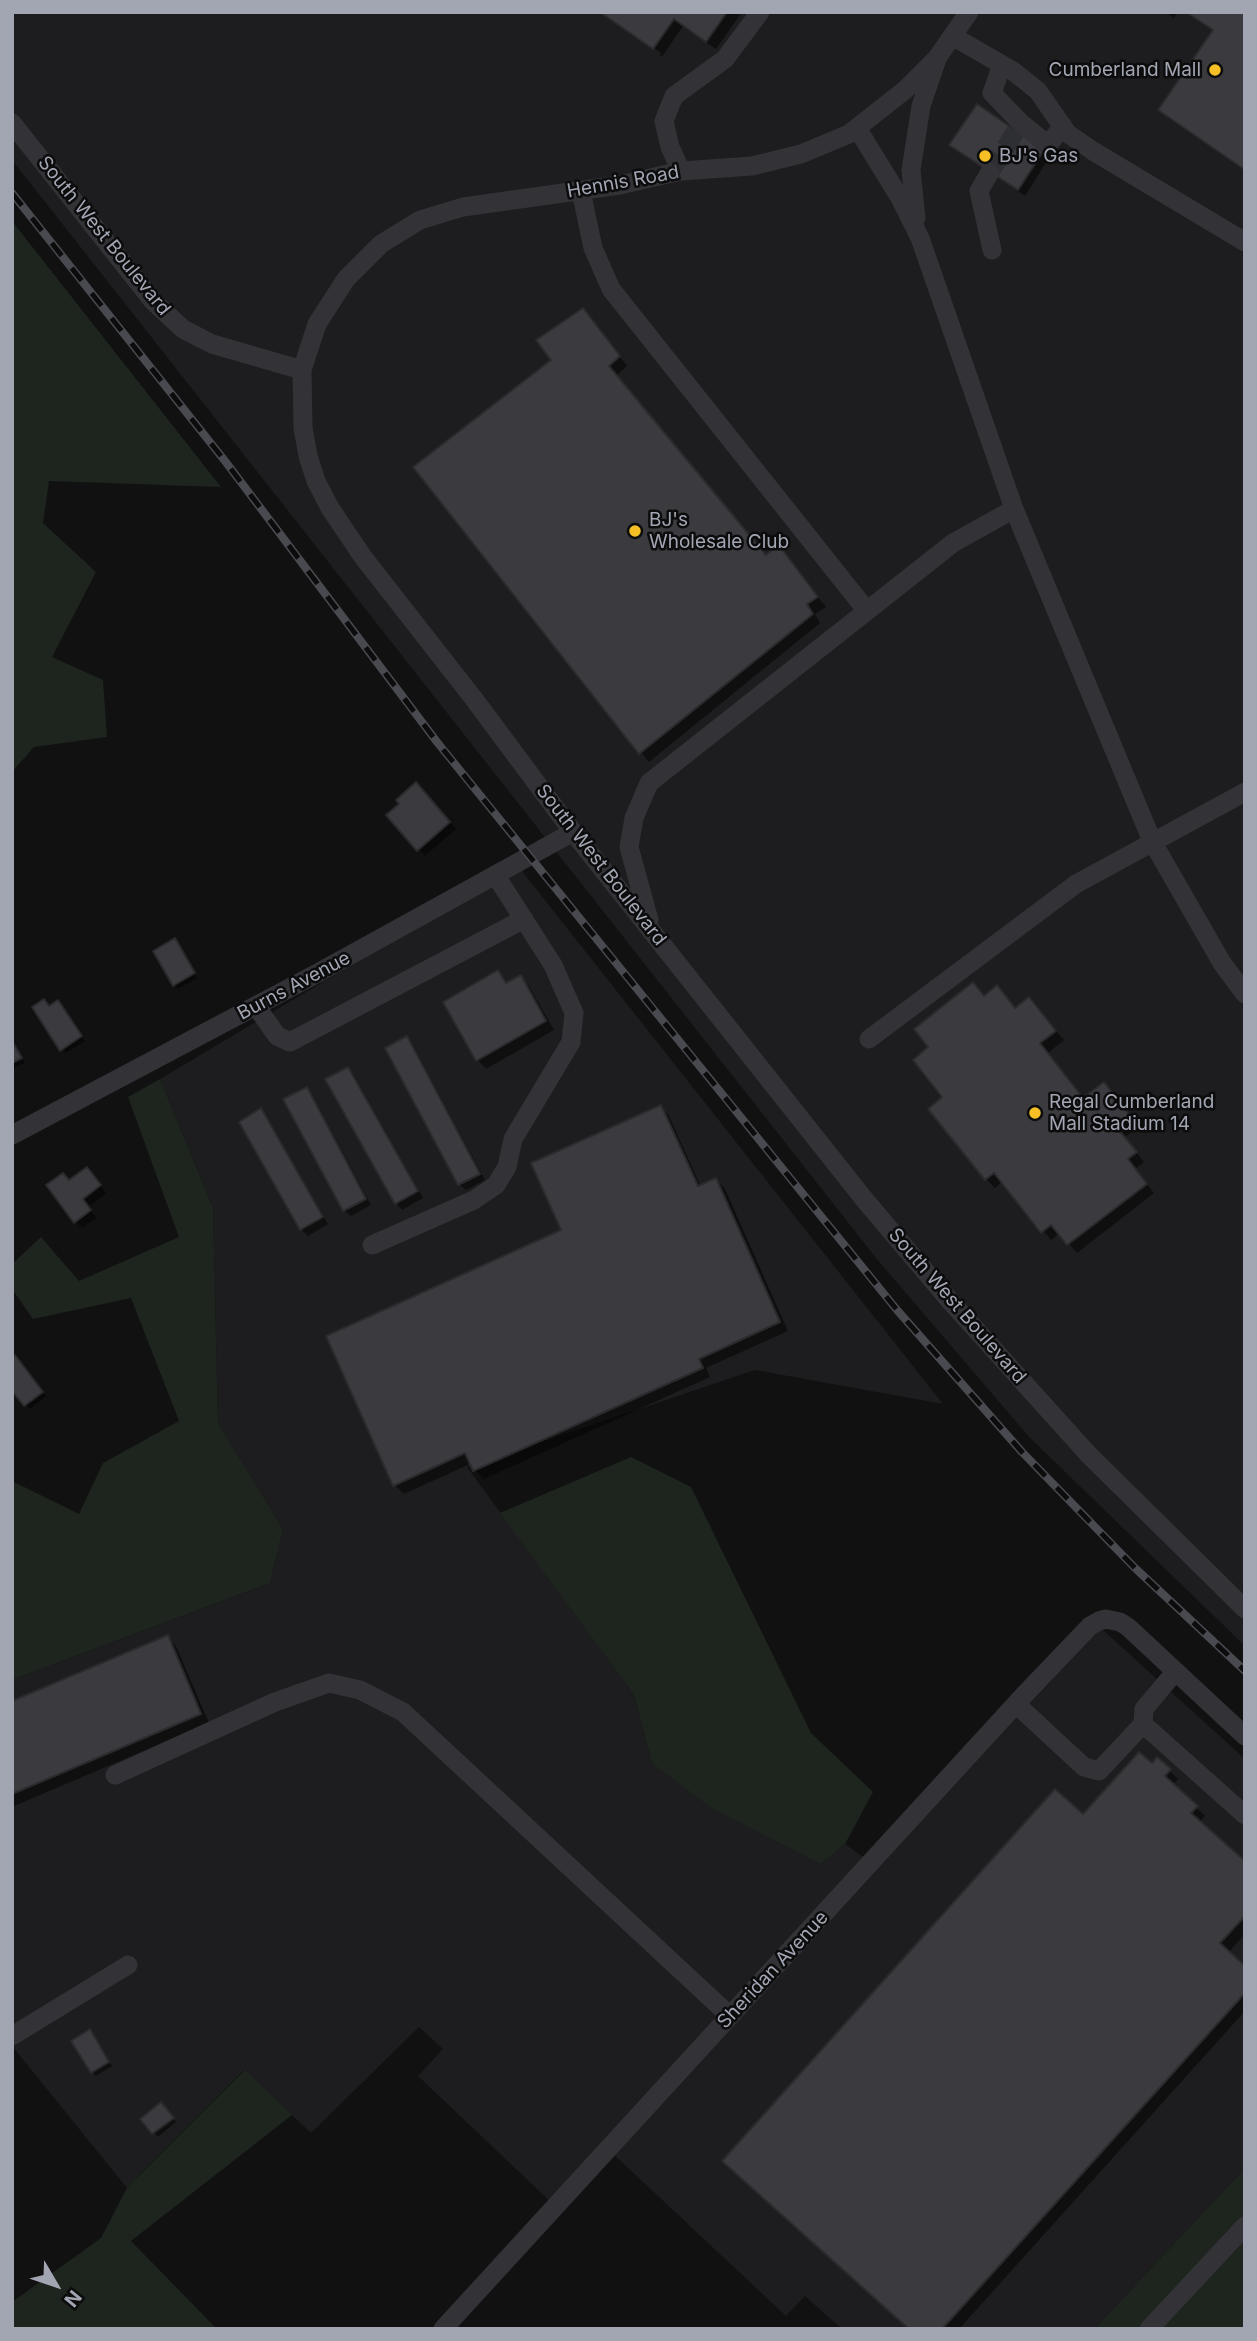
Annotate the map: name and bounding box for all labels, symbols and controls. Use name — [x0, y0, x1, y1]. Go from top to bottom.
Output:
place label: Cumberland Mall — [1049, 59, 1201, 81]
marker: Cumberland Mall — [1207, 62, 1223, 78]
place label: BJ's Gas — [999, 145, 1078, 167]
marker: BJ's Gas — [977, 148, 993, 164]
street label: South West Boulevard — [33, 152, 175, 320]
street label: Hennis Road — [565, 161, 681, 203]
place label: BJ's Wholesale Club — [649, 509, 789, 553]
marker: BJ's Wholesale Club — [627, 523, 643, 539]
street label: South West Boulevard — [531, 780, 671, 950]
street label: Burns Avenue — [234, 947, 354, 1025]
place label: Regal Cumberland Mall Stadium 14 — [1049, 1091, 1214, 1135]
marker: Regal Cumberland Mall Stadium 14 — [1027, 1105, 1043, 1121]
street label: South West Boulevard — [883, 1224, 1031, 1388]
street label: Sheridan Avenue — [713, 1907, 833, 2033]
north arrow — [21, 2250, 91, 2320]
text: N — [59, 2286, 86, 2311]

